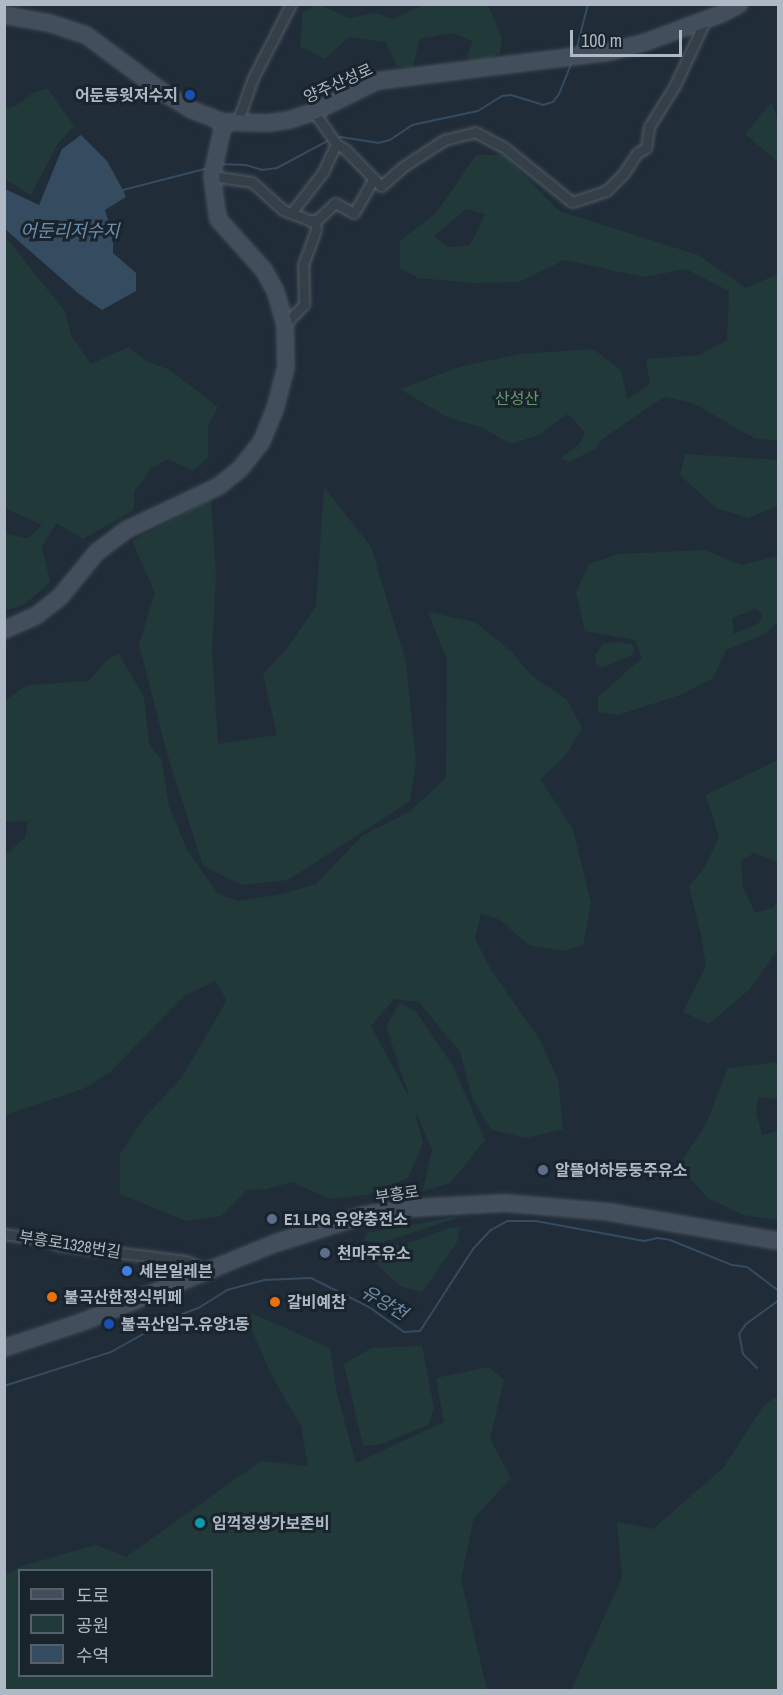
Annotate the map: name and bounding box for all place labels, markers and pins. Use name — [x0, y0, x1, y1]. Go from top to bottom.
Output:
place label: 어둔동윗저수지 — [75, 85, 178, 105]
marker: 어둔동윗저수지 — [183, 88, 197, 102]
place label: 알뜰어하둥둥주유소 — [555, 1160, 687, 1180]
marker: 알뜰어하둥둥주유소 — [536, 1163, 550, 1177]
place label: E1 LPG 유양충전소 — [284, 1209, 408, 1229]
marker: E1 LPG 유양충전소 — [265, 1212, 279, 1226]
place label: 천마주유소 — [337, 1243, 411, 1263]
marker: 천마주유소 — [318, 1246, 332, 1260]
place label: 세븐일레븐 — [139, 1261, 213, 1281]
marker: 세븐일레븐 — [120, 1264, 134, 1278]
place label: 불곡산한정식뷔페 — [64, 1287, 182, 1307]
marker: 불곡산한정식뷔페 — [45, 1290, 59, 1304]
place label: 갈비예찬 — [287, 1292, 346, 1312]
marker: 갈비예찬 — [268, 1295, 282, 1309]
place label: 불곡산입구.유양1동 — [121, 1314, 250, 1334]
marker: 불곡산입구.유양1동 — [102, 1317, 116, 1331]
place label: 임꺽정생가보존비 — [212, 1513, 330, 1533]
marker: 임꺽정생가보존비 — [193, 1516, 207, 1530]

